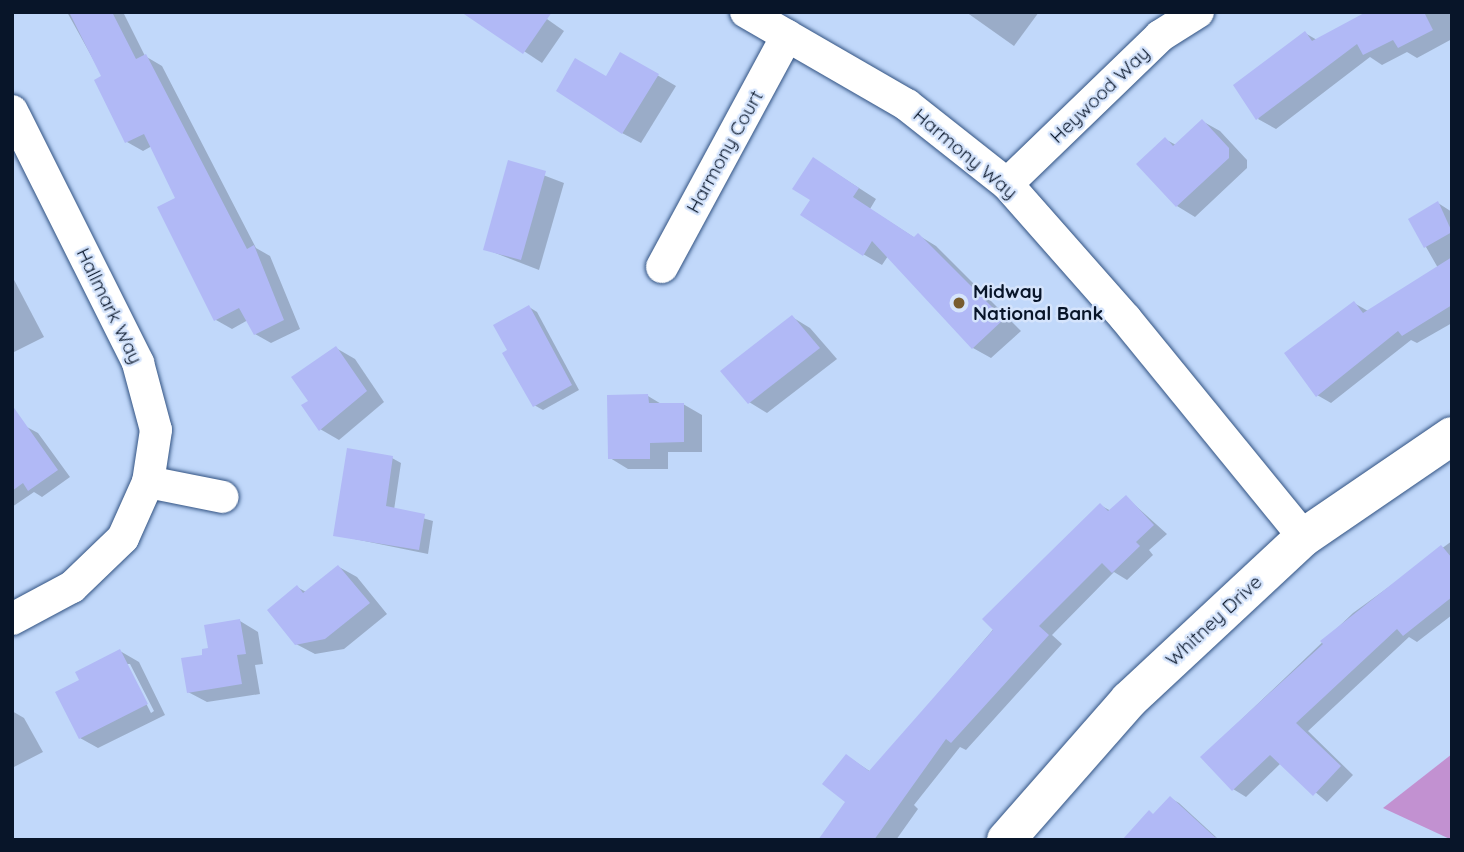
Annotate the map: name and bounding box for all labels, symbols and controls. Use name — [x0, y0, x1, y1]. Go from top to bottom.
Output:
street label: Heywood Way — [1045, 42, 1155, 148]
street label: Harmony Court — [682, 87, 768, 217]
street label: Harmony Way — [908, 104, 1022, 204]
street label: Hallmark Way — [71, 244, 147, 368]
place label: Midway National Bank — [973, 281, 1103, 325]
marker: Midway National Bank — [951, 295, 967, 311]
street label: Whitney Drive — [1161, 571, 1267, 671]

